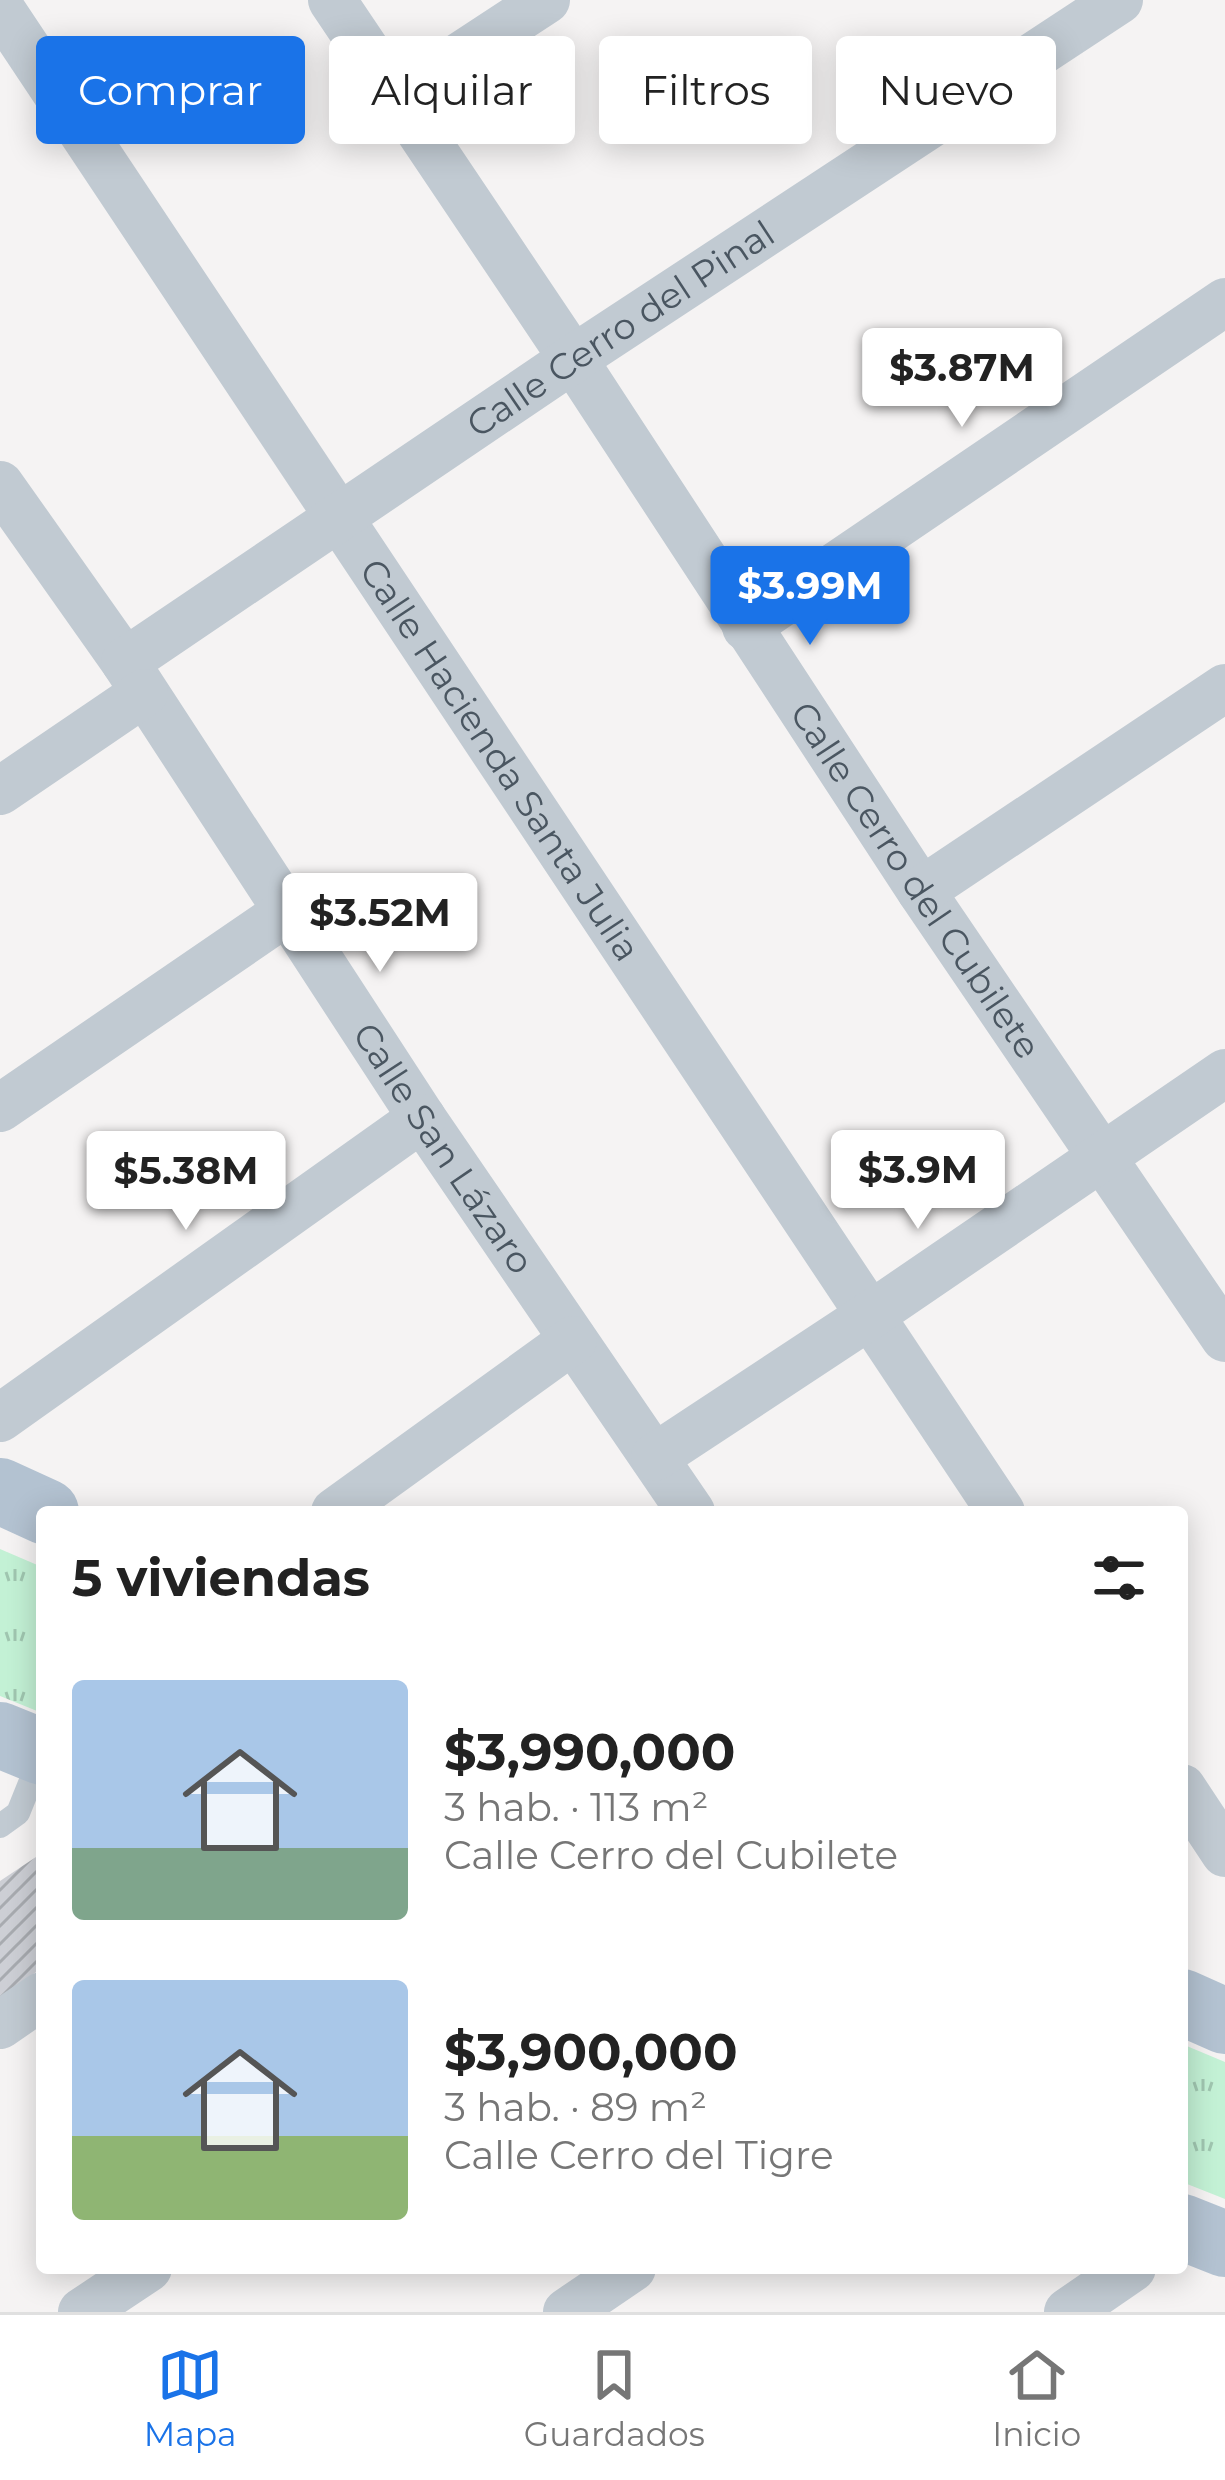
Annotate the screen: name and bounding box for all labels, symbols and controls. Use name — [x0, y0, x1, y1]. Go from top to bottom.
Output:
chip: Comprar — [36, 36, 305, 144]
chip: Alquilar — [329, 36, 575, 144]
chip: Filtros — [599, 36, 812, 144]
chip: Nuevo — [836, 36, 1056, 144]
street label: Calle Cerro del Pinal — [458, 211, 782, 447]
pin: $3.87M — [864, 328, 1060, 430]
text: $3.87M — [889, 343, 1035, 391]
pin: $3.99M — [712, 546, 908, 648]
street label: Calle Hacienda Santa Julia — [351, 550, 650, 969]
text: $3.99M — [738, 561, 882, 609]
street label: Calle Cerro del Cubilete — [781, 693, 1050, 1067]
pin: $3.52M — [282, 873, 478, 975]
text: $3.52M — [309, 888, 451, 936]
street label: Calle San Lázaro — [344, 1014, 544, 1282]
pin: $3.9M — [834, 1130, 1002, 1232]
pin: $5.38M — [88, 1131, 284, 1233]
text: $3.9M — [858, 1145, 978, 1193]
text: $5.38M — [114, 1146, 258, 1194]
icon: filters — [1086, 1545, 1152, 1611]
text: 5 viviendas — [72, 1547, 370, 1609]
text: $3,990,000 — [444, 1721, 735, 1783]
icon: home — [168, 1728, 312, 1872]
text: 3 hab. · 113 m² — [444, 1783, 709, 1831]
text: Calle Cerro del Cubilete — [444, 1831, 898, 1879]
text: $3,900,000 — [444, 2021, 738, 2083]
icon: home — [168, 2028, 312, 2172]
text: 3 hab. · 89 m² — [444, 2083, 707, 2131]
text: Calle Cerro del Tigre — [444, 2131, 834, 2179]
tab: Mapa — [144, 2342, 236, 2454]
tab: Guardados — [524, 2342, 705, 2454]
tab: Inicio — [992, 2342, 1081, 2454]

